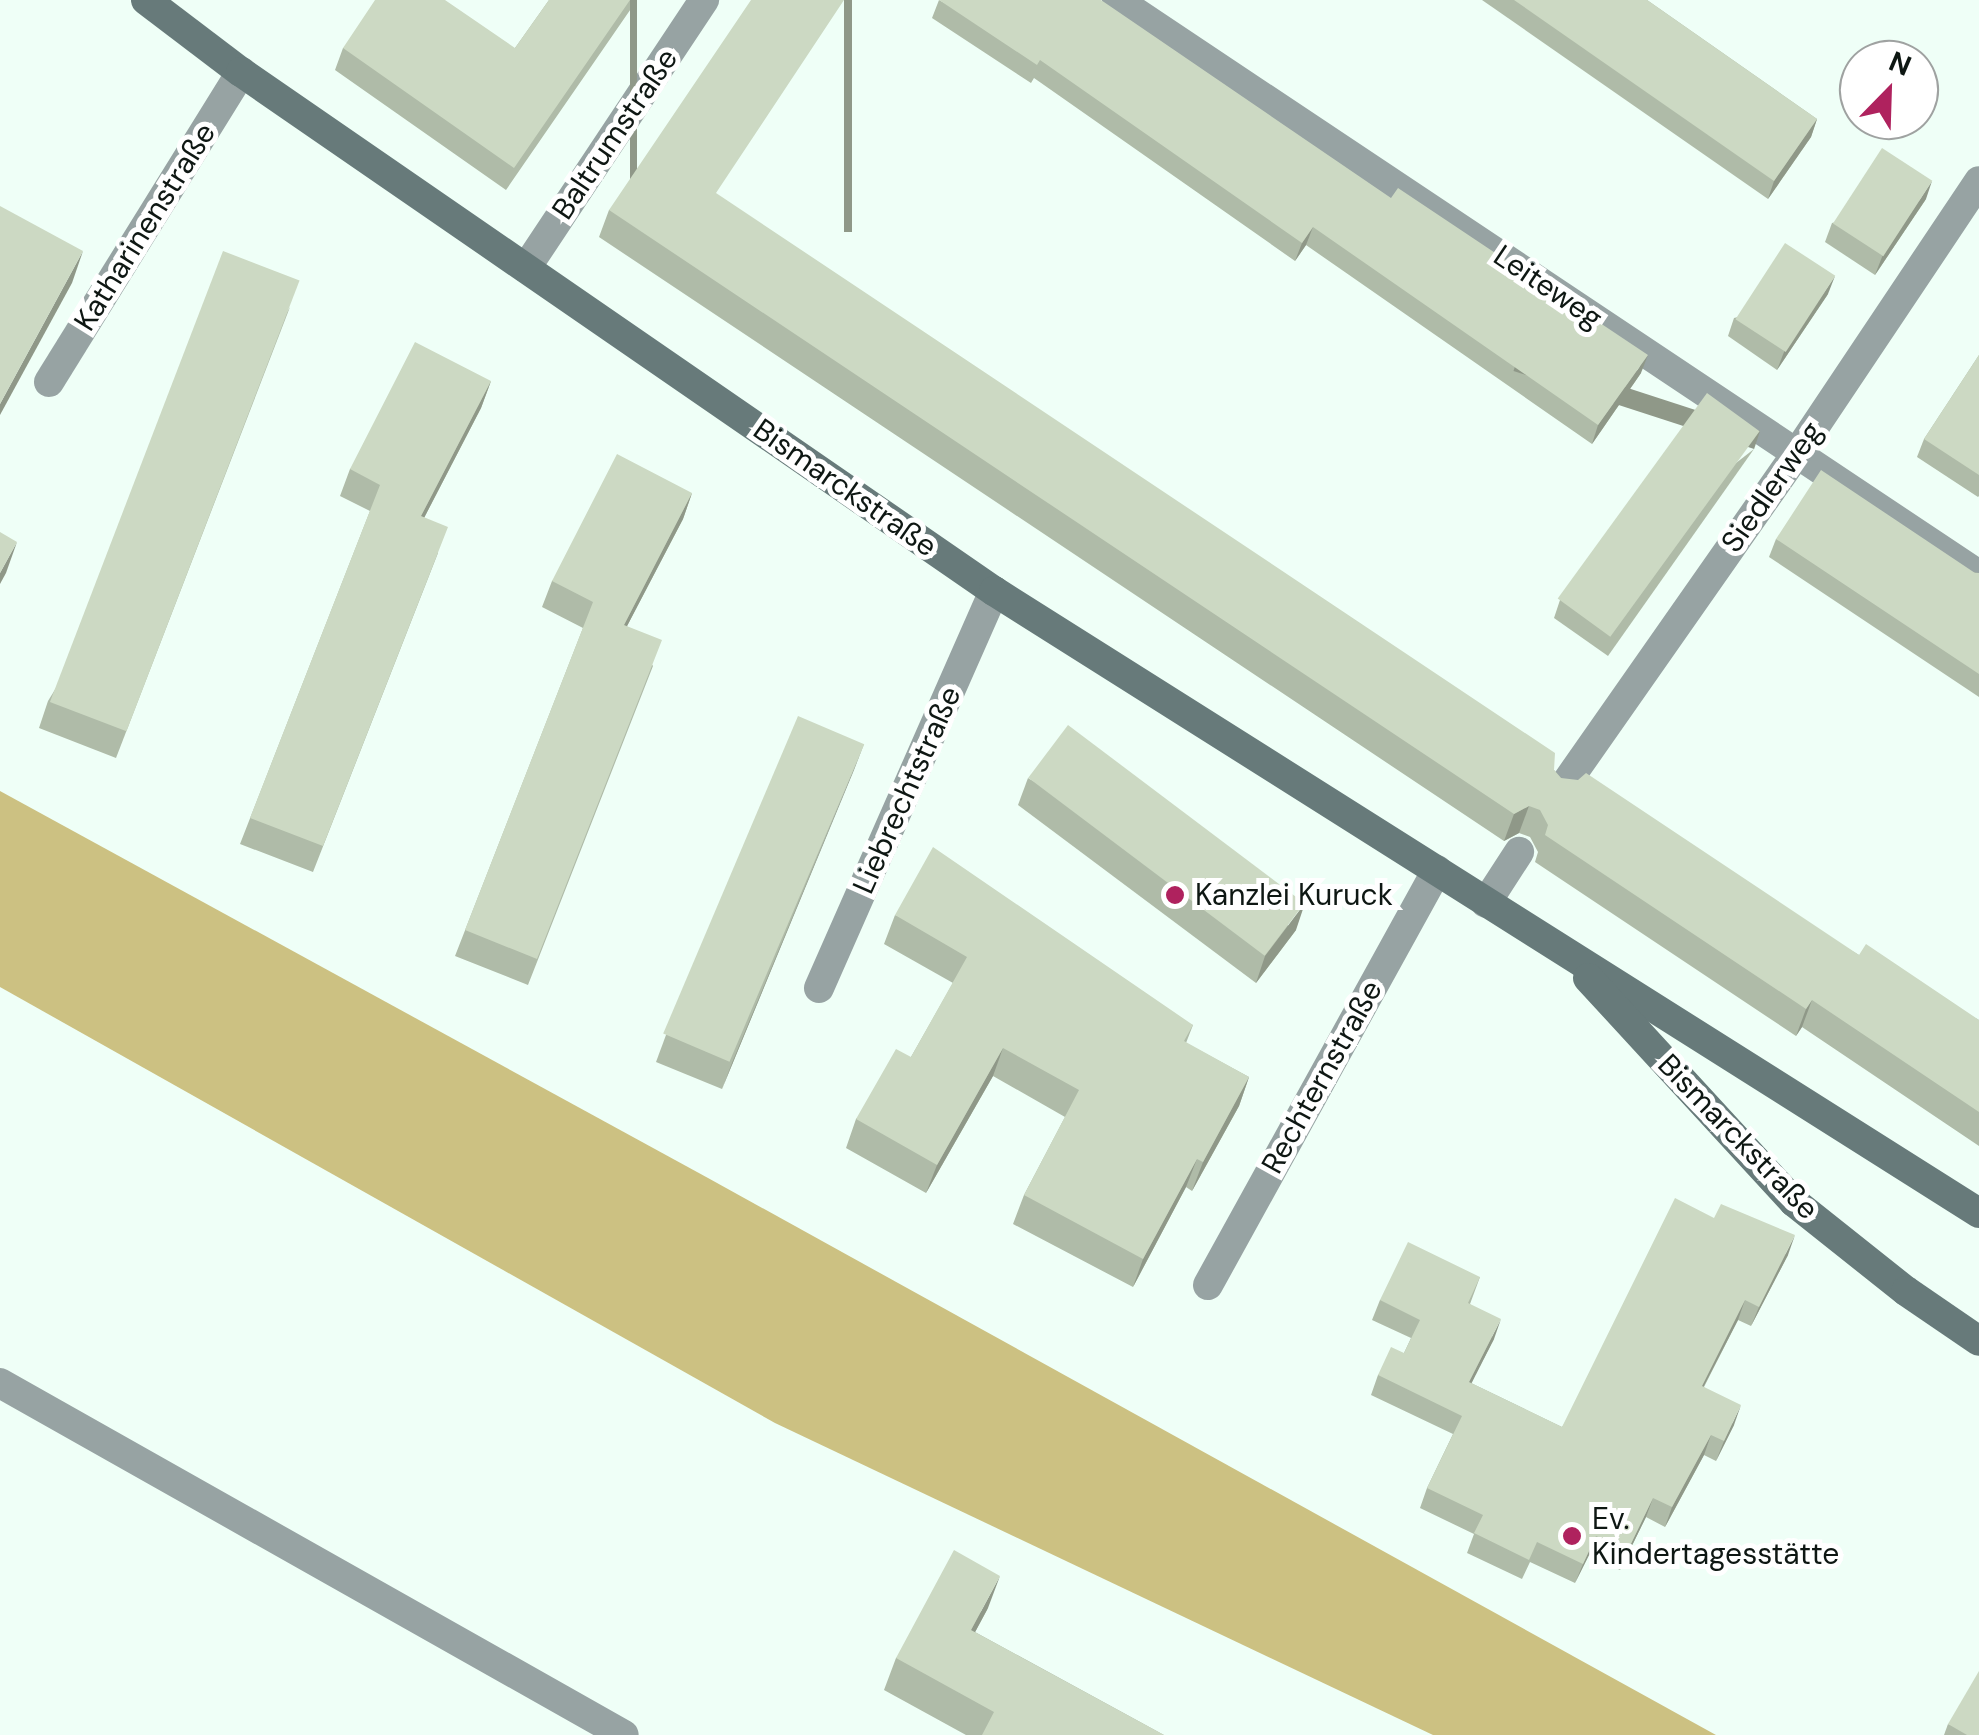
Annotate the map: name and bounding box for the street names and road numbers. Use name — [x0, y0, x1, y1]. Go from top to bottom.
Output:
street label: Baltrumstraße — [545, 42, 685, 226]
street label: Katharinenstraße — [67, 117, 223, 337]
street label: Leiteweg — [1487, 238, 1609, 336]
street label: Bismarckstraße — [746, 411, 944, 565]
street label: Siedlerweg — [1714, 415, 1830, 559]
street label: Liebrechtstraße — [845, 681, 969, 899]
street label: Rechternstraße — [1254, 974, 1390, 1180]
street label: Bismarckstraße — [1650, 1047, 1826, 1227]

